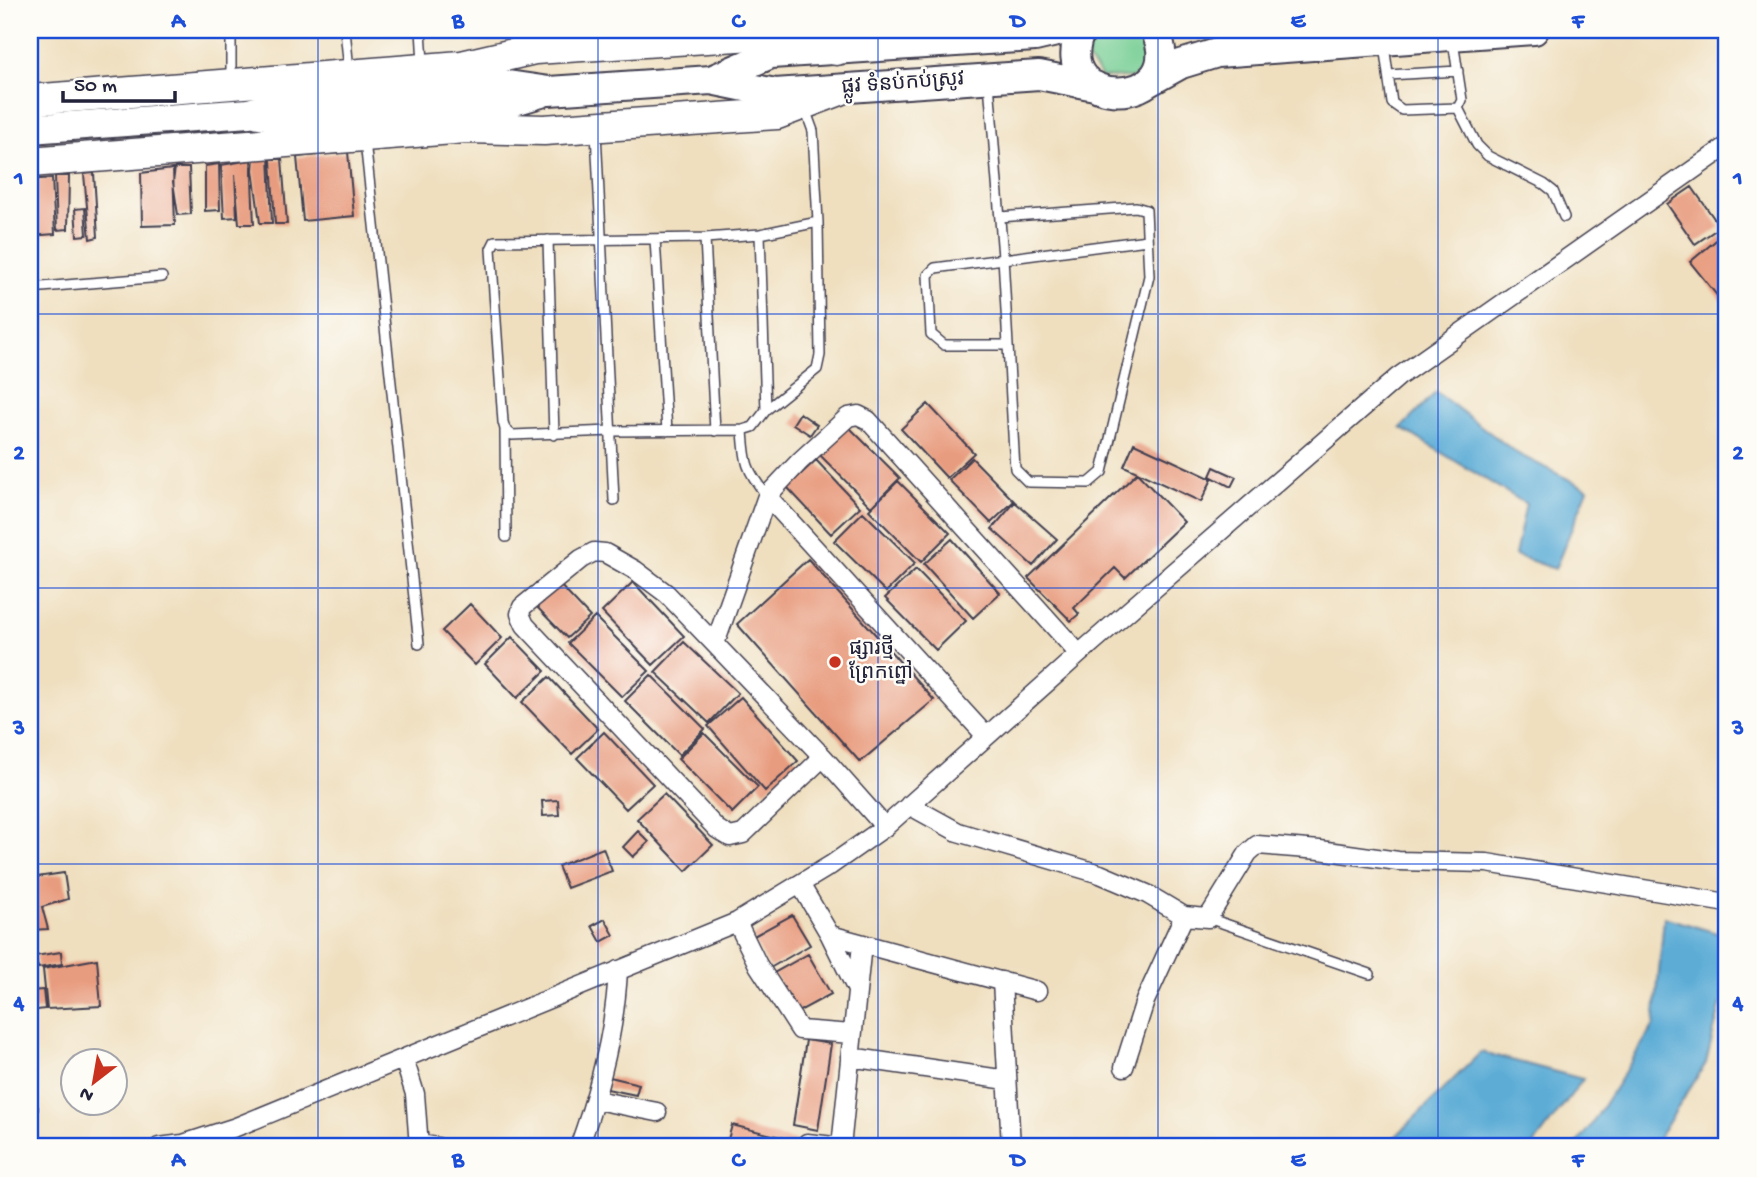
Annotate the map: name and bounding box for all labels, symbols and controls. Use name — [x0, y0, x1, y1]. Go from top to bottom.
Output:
text: A — [170, 9, 186, 36]
text: B — [451, 9, 465, 36]
text: C — [732, 9, 747, 36]
text: D — [1009, 9, 1027, 36]
text: E — [1291, 9, 1307, 36]
text: F — [1571, 9, 1586, 36]
scale bar — [63, 60, 175, 104]
street label: ផ្លូវ ទំនប់កប់ស្រូវ — [840, 67, 966, 105]
text: 50 m — [74, 75, 117, 100]
text: 1 — [13, 166, 24, 193]
text: 1 — [1732, 166, 1743, 193]
text: 2 — [13, 441, 25, 468]
text: 2 — [1732, 441, 1744, 468]
place label: ផ្សារថ្មី ព្រែកព្នៅ — [849, 634, 913, 687]
marker: ផ្សារថ្មី ព្រែកព្នៅ — [827, 654, 843, 670]
text: 3 — [12, 716, 25, 743]
text: 3 — [1731, 716, 1744, 743]
text: 4 — [13, 991, 25, 1018]
text: 4 — [1732, 991, 1744, 1018]
north arrow — [60, 1048, 130, 1118]
text: N — [76, 1081, 98, 1107]
text: A — [170, 1148, 186, 1175]
text: B — [451, 1148, 465, 1175]
text: C — [732, 1148, 747, 1175]
text: D — [1009, 1148, 1027, 1175]
text: E — [1291, 1148, 1307, 1175]
text: F — [1571, 1148, 1586, 1175]

